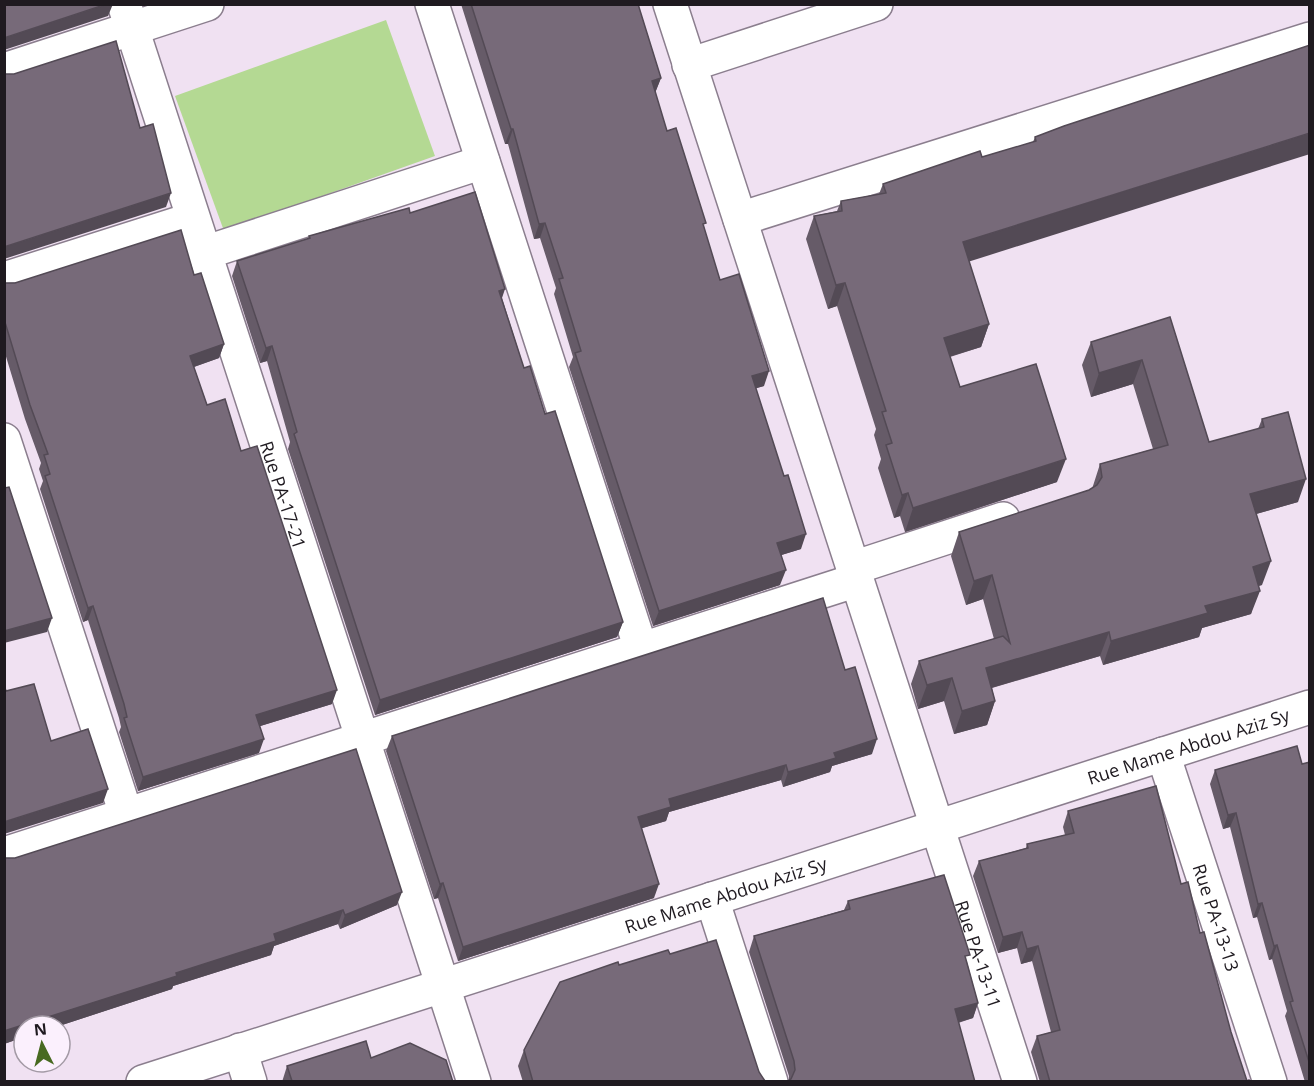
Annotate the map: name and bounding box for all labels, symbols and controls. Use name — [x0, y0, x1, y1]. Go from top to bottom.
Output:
street label: Rue PA-17-21 — [255, 438, 312, 552]
street label: Rue Mame Abdou Aziz Sy — [1084, 702, 1293, 790]
street label: Rue Mame Abdou Aziz Sy — [622, 851, 831, 938]
street label: Rue PA-13-13 — [1188, 861, 1245, 974]
street label: Rue PA-13-11 — [950, 897, 1007, 1011]
north arrow — [12, 1014, 72, 1074]
text: N — [33, 1017, 48, 1041]

